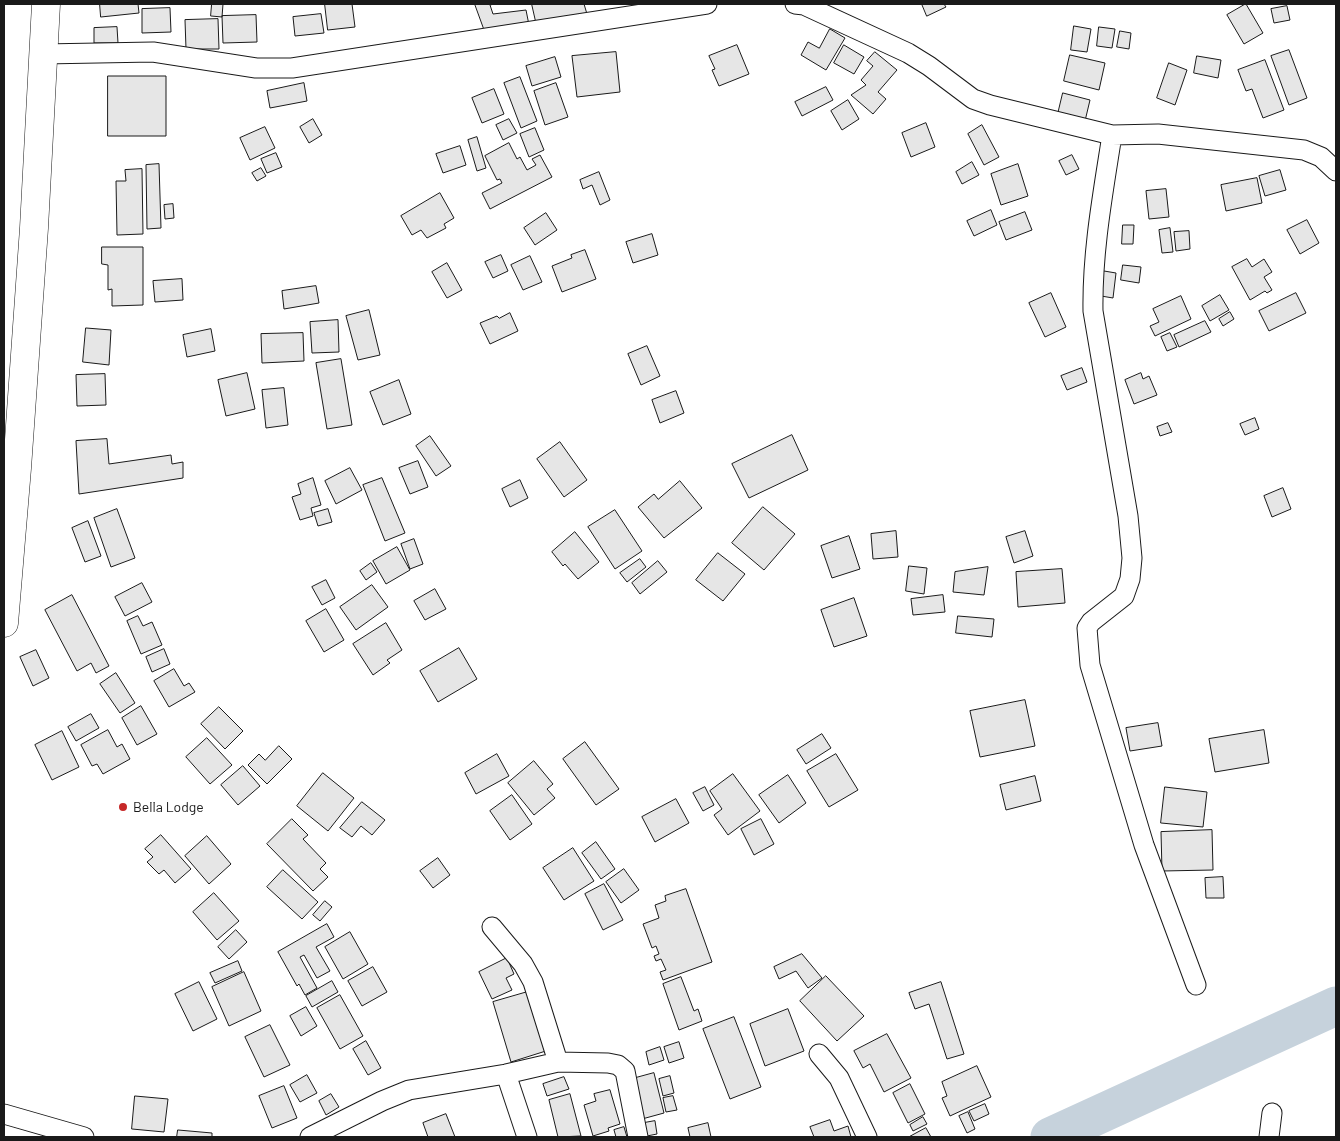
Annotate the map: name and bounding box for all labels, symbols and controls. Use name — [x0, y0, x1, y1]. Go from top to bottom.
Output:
place label: Bella Lodge — [133, 799, 204, 815]
marker: Bella Lodge — [117, 801, 129, 813]

